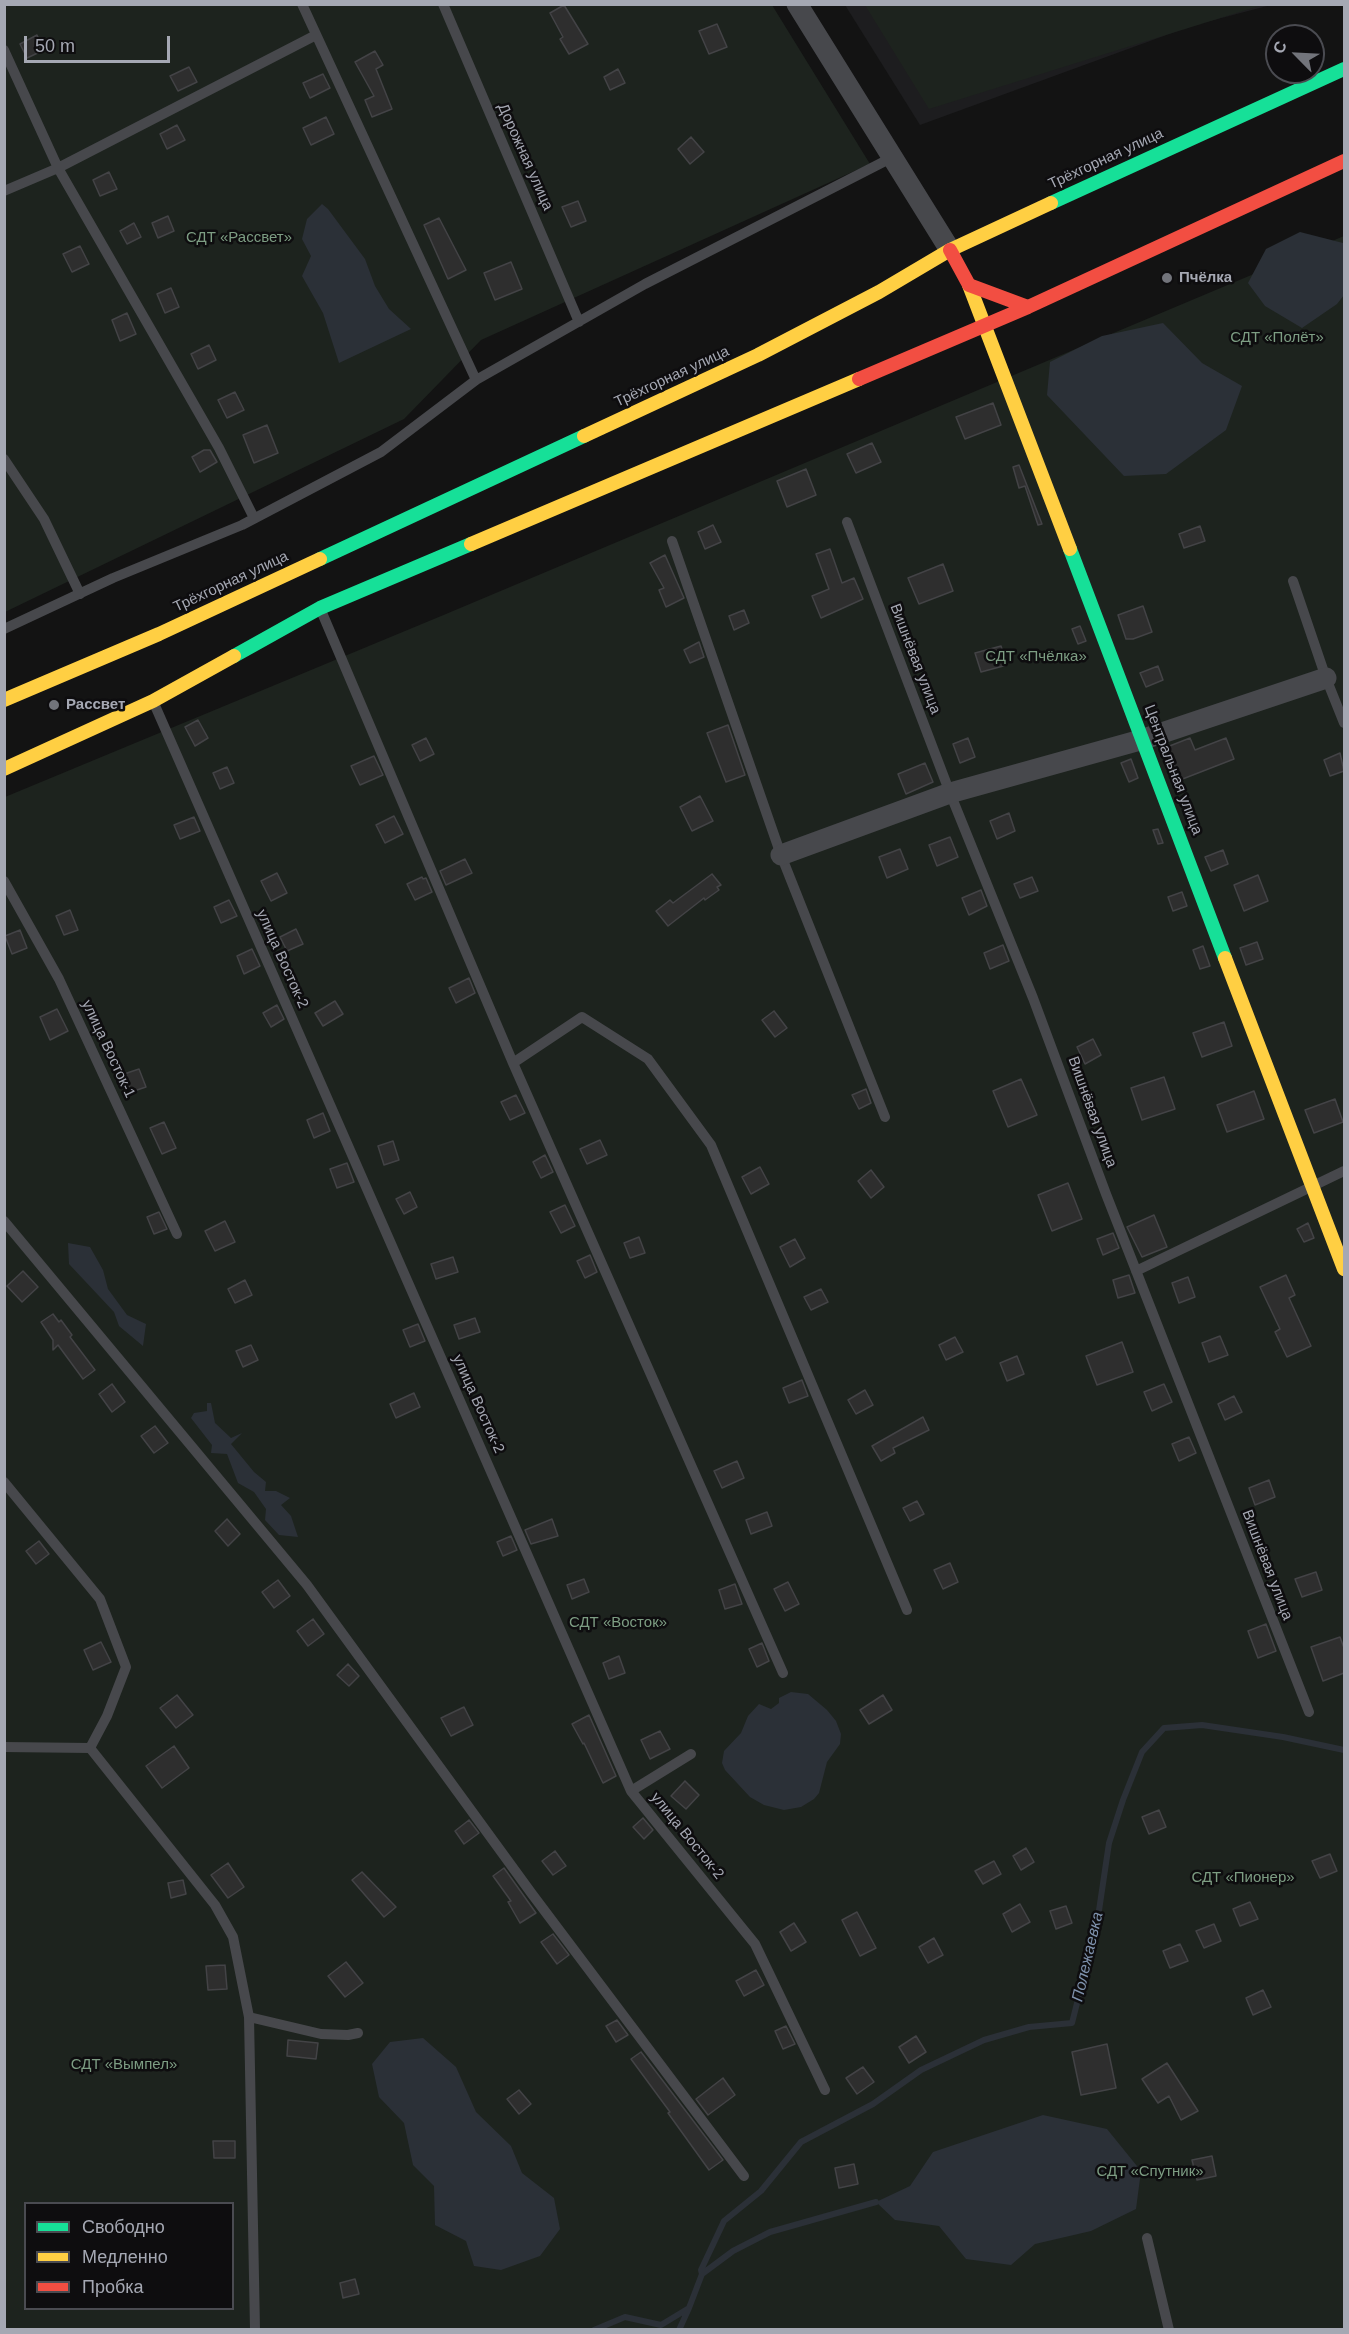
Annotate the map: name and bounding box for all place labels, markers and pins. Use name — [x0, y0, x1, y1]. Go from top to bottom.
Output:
place label: Пчёлка — [1179, 269, 1232, 287]
marker: Пчёлка — [1160, 271, 1174, 285]
place label: Рассвет — [66, 696, 125, 714]
marker: Рассвет — [47, 698, 61, 712]

